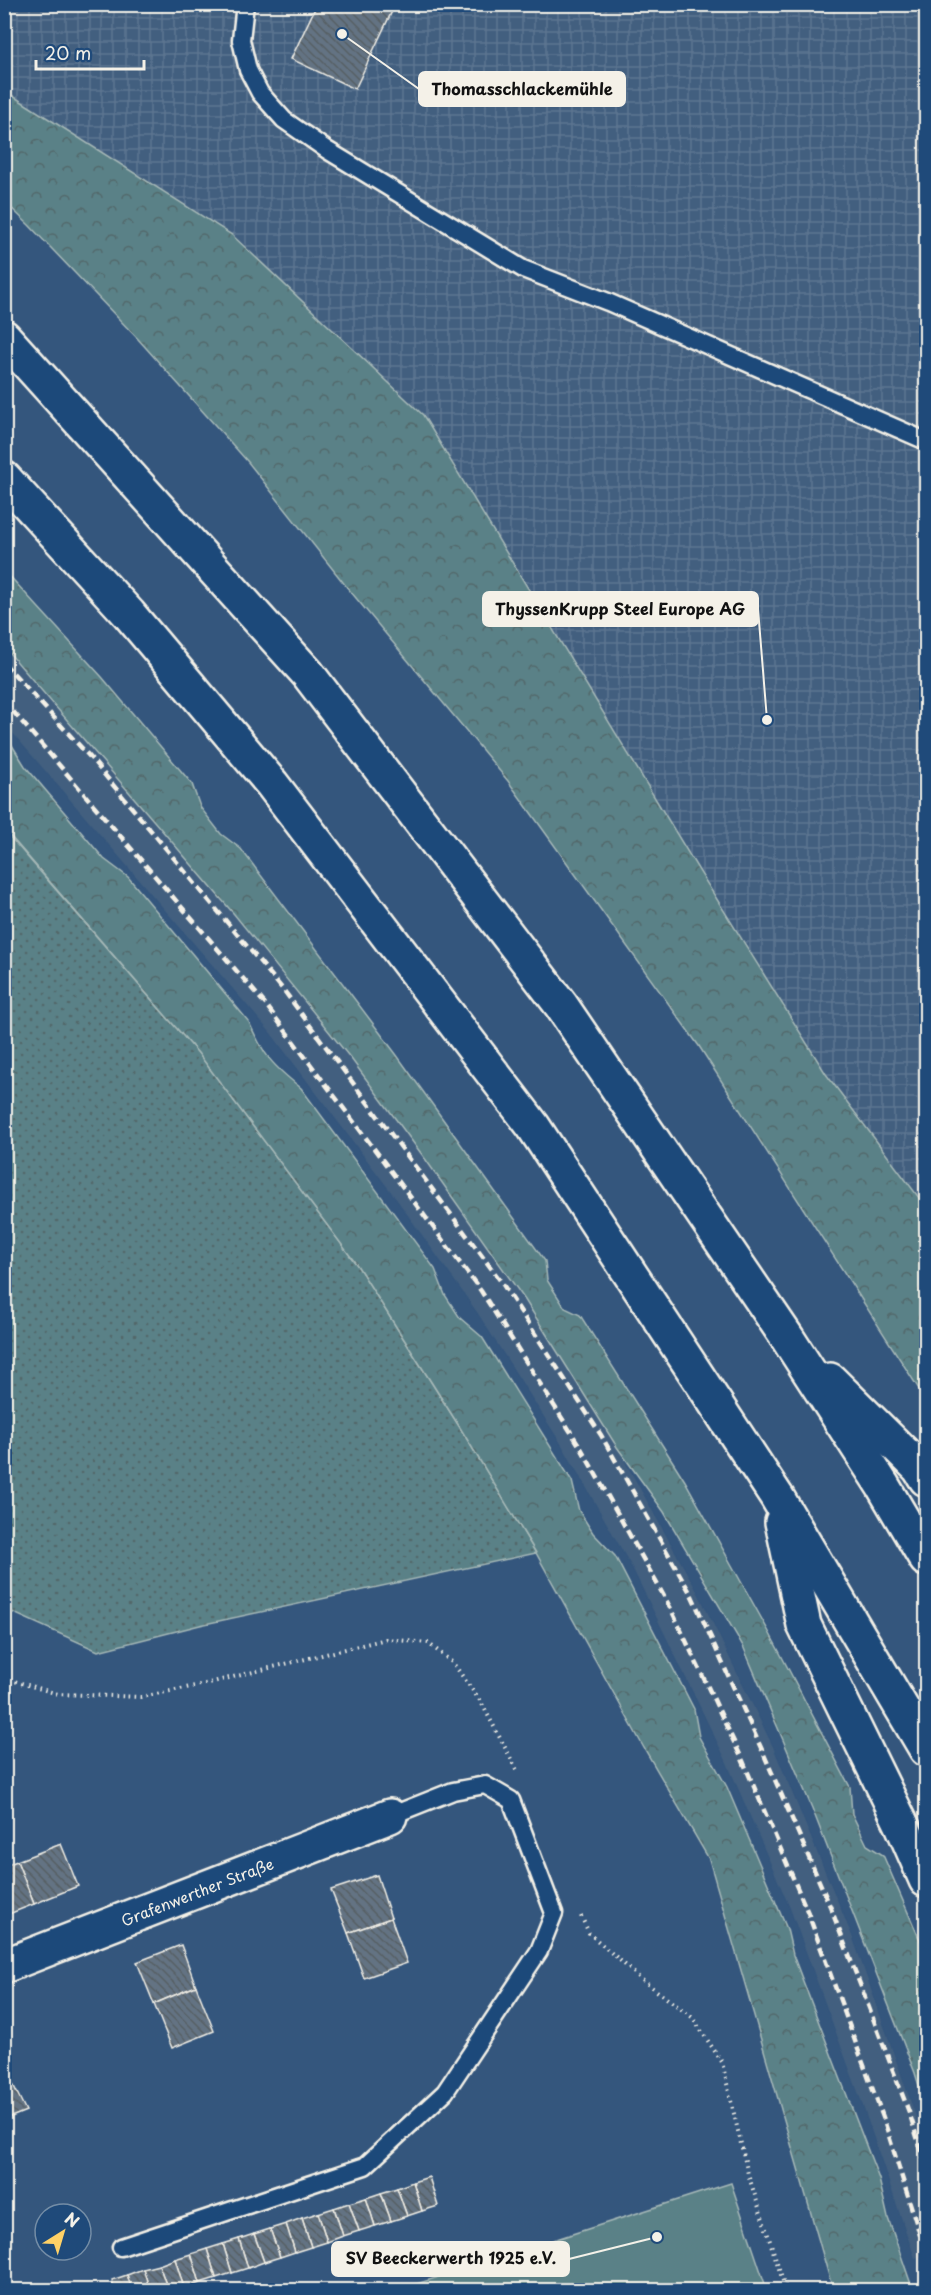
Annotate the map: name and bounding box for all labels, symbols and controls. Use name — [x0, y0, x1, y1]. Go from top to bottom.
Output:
scale bar — [36, 33, 144, 71]
text: 20 m — [45, 39, 91, 66]
callout: Thomasschlackemühle — [419, 72, 625, 106]
text: Thomasschlackemühle — [431, 76, 613, 100]
callout: ThyssenKrupp Steel Europe AG — [483, 592, 758, 626]
text: ThyssenKrupp Steel Europe AG — [495, 596, 745, 620]
street label: Grafenwerther Straße — [117, 1851, 277, 1931]
north arrow — [33, 2202, 93, 2262]
text: N — [60, 2206, 85, 2233]
callout: SV Beeckerwerth 1925 e.V. — [332, 2242, 569, 2276]
text: SV Beeckerwerth 1925 e.V. — [346, 2245, 556, 2269]

